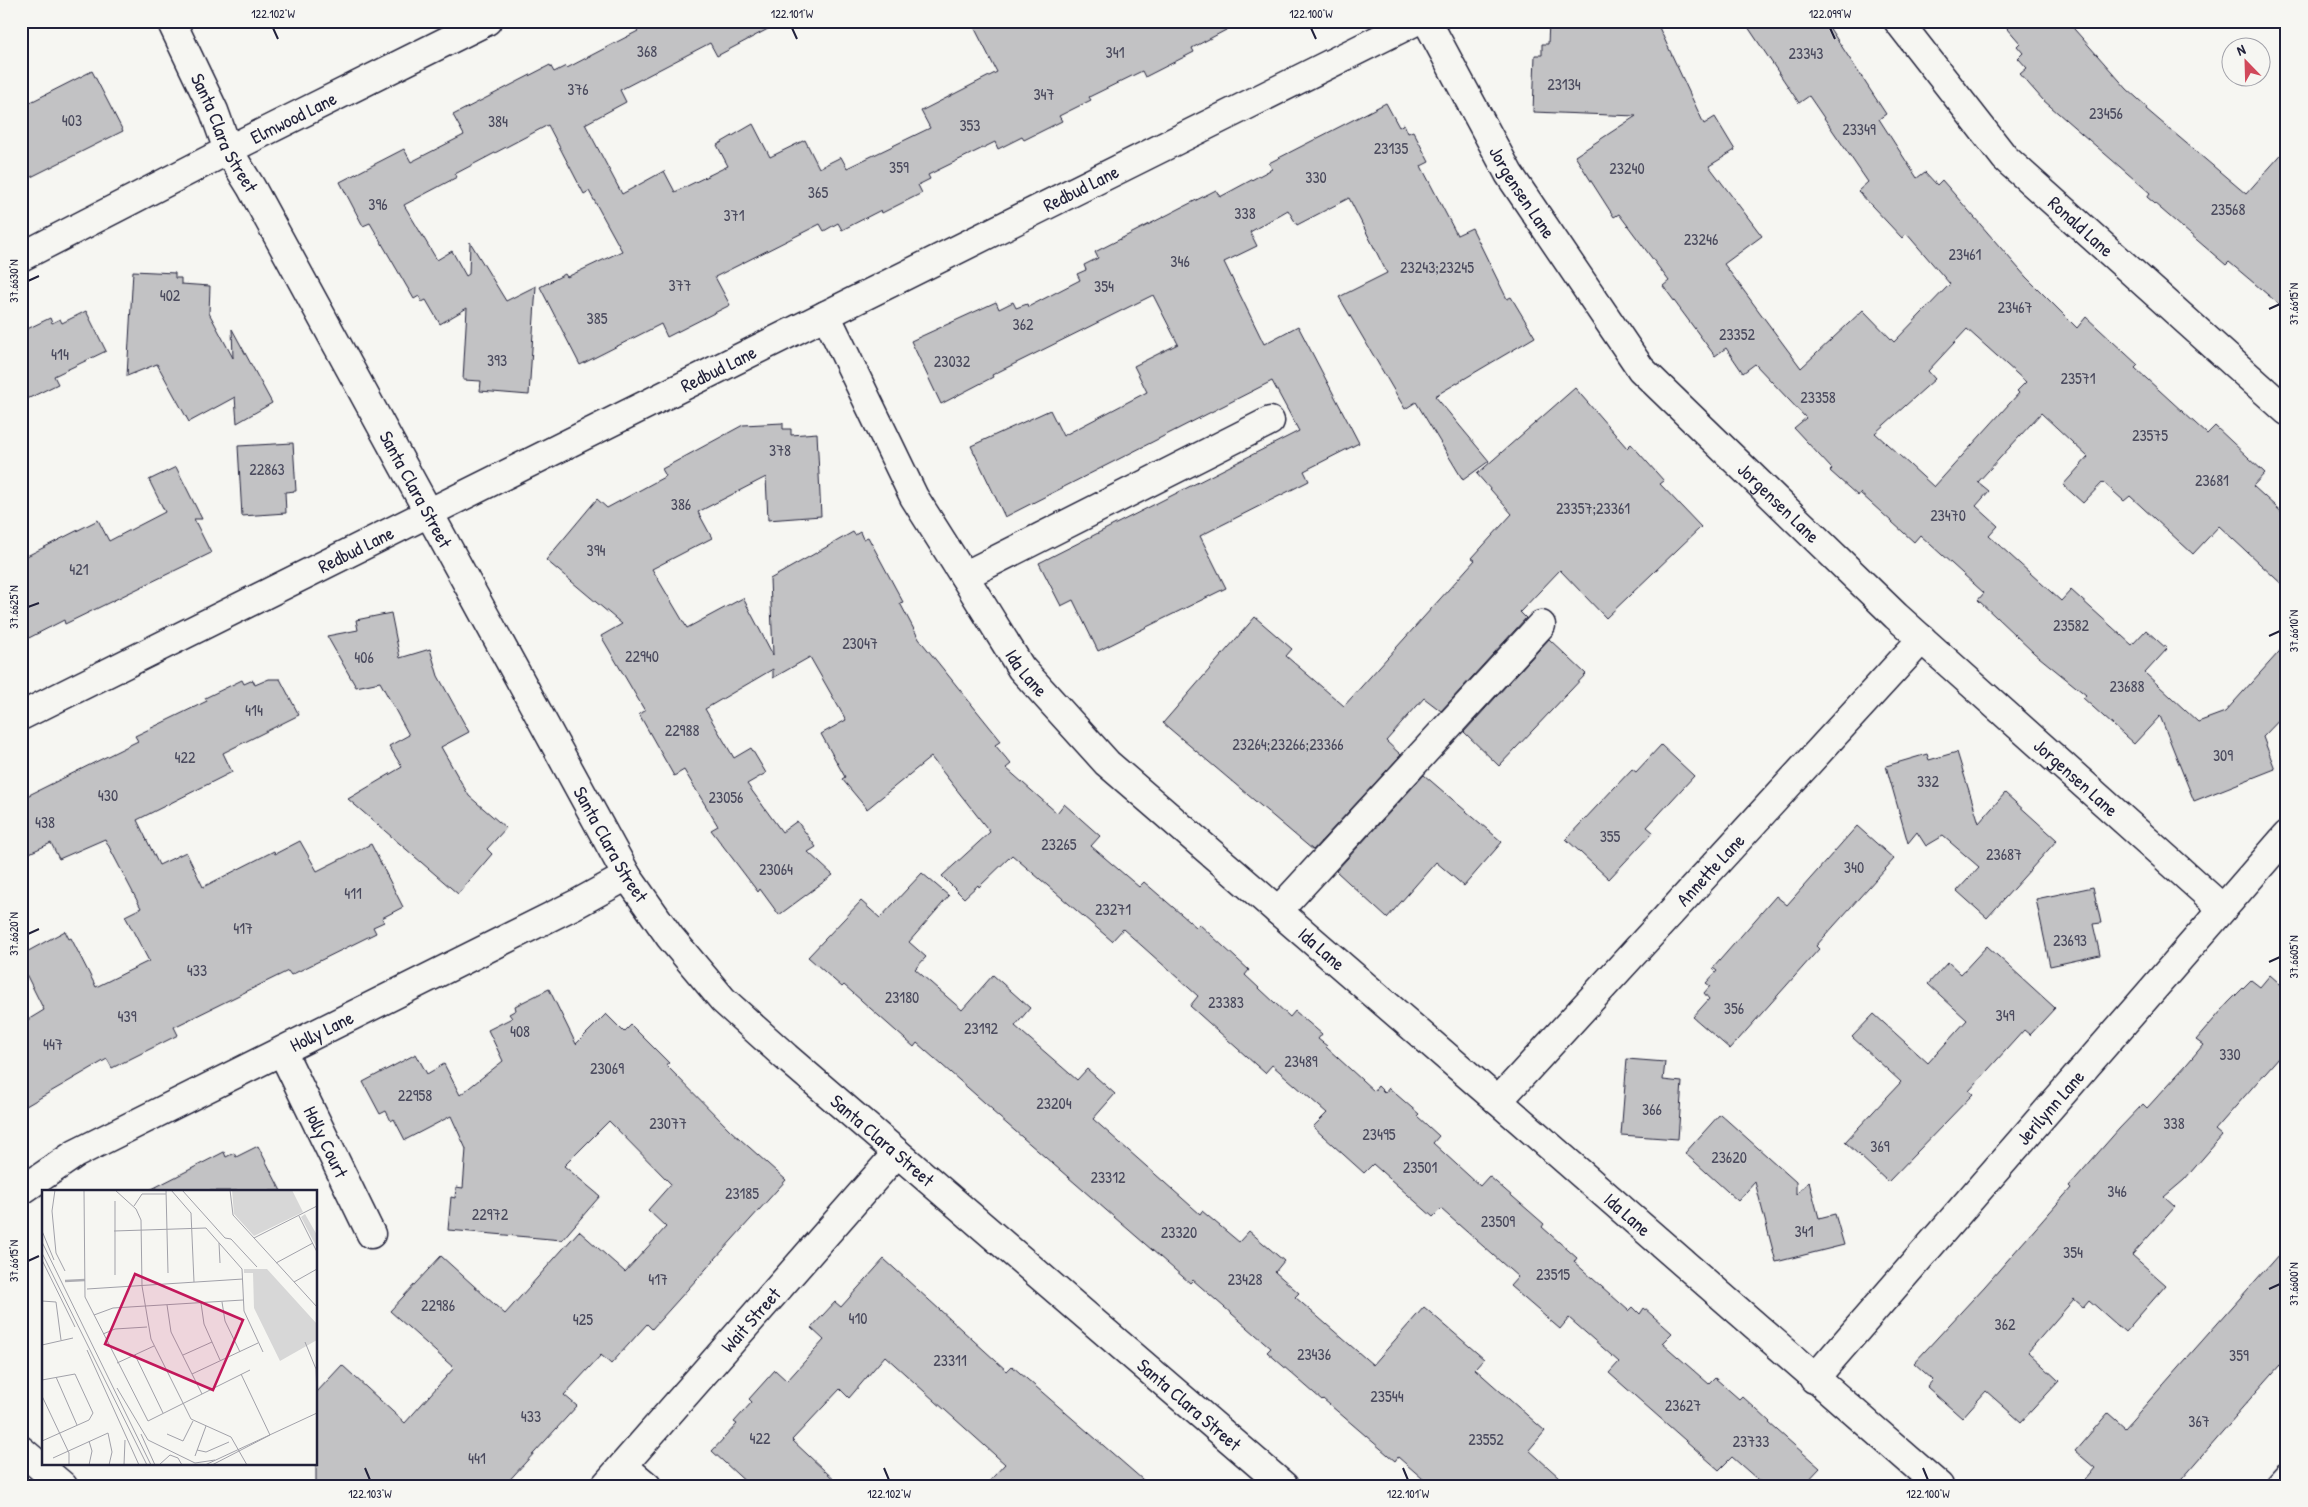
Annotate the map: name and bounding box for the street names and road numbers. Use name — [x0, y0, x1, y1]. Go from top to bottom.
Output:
street label: Santa Clara Street — [185, 69, 265, 197]
street label: Elmwood Lane — [246, 85, 341, 150]
street label: Jorgensen Lane — [1483, 141, 1562, 244]
street label: Redbud Lane — [1038, 158, 1123, 218]
street label: Ronald Lane — [2043, 190, 2120, 263]
street label: Redbud Lane — [676, 339, 761, 398]
street label: Santa Clara Street — [373, 426, 459, 553]
street label: Jorgensen Lane — [1732, 457, 1826, 549]
street label: Redbud Lane — [313, 519, 398, 579]
street label: Ida Lane — [999, 644, 1054, 702]
street label: Jorgensen Lane — [2028, 733, 2124, 822]
street label: Santa Clara Street — [567, 782, 655, 908]
street label: Annette Lane — [1670, 827, 1751, 912]
street label: Ida Lane — [1293, 921, 1351, 977]
street label: Holly Lane — [285, 1004, 358, 1058]
street label: Jerilynn Lane — [2010, 1064, 2090, 1150]
street label: Santa Clara Street — [825, 1088, 940, 1193]
street label: Holly Court — [298, 1102, 355, 1182]
street label: Ida Lane — [1599, 1187, 1657, 1242]
street label: Wait Street — [715, 1281, 787, 1358]
street label: Santa Clara Street — [1132, 1352, 1247, 1457]

